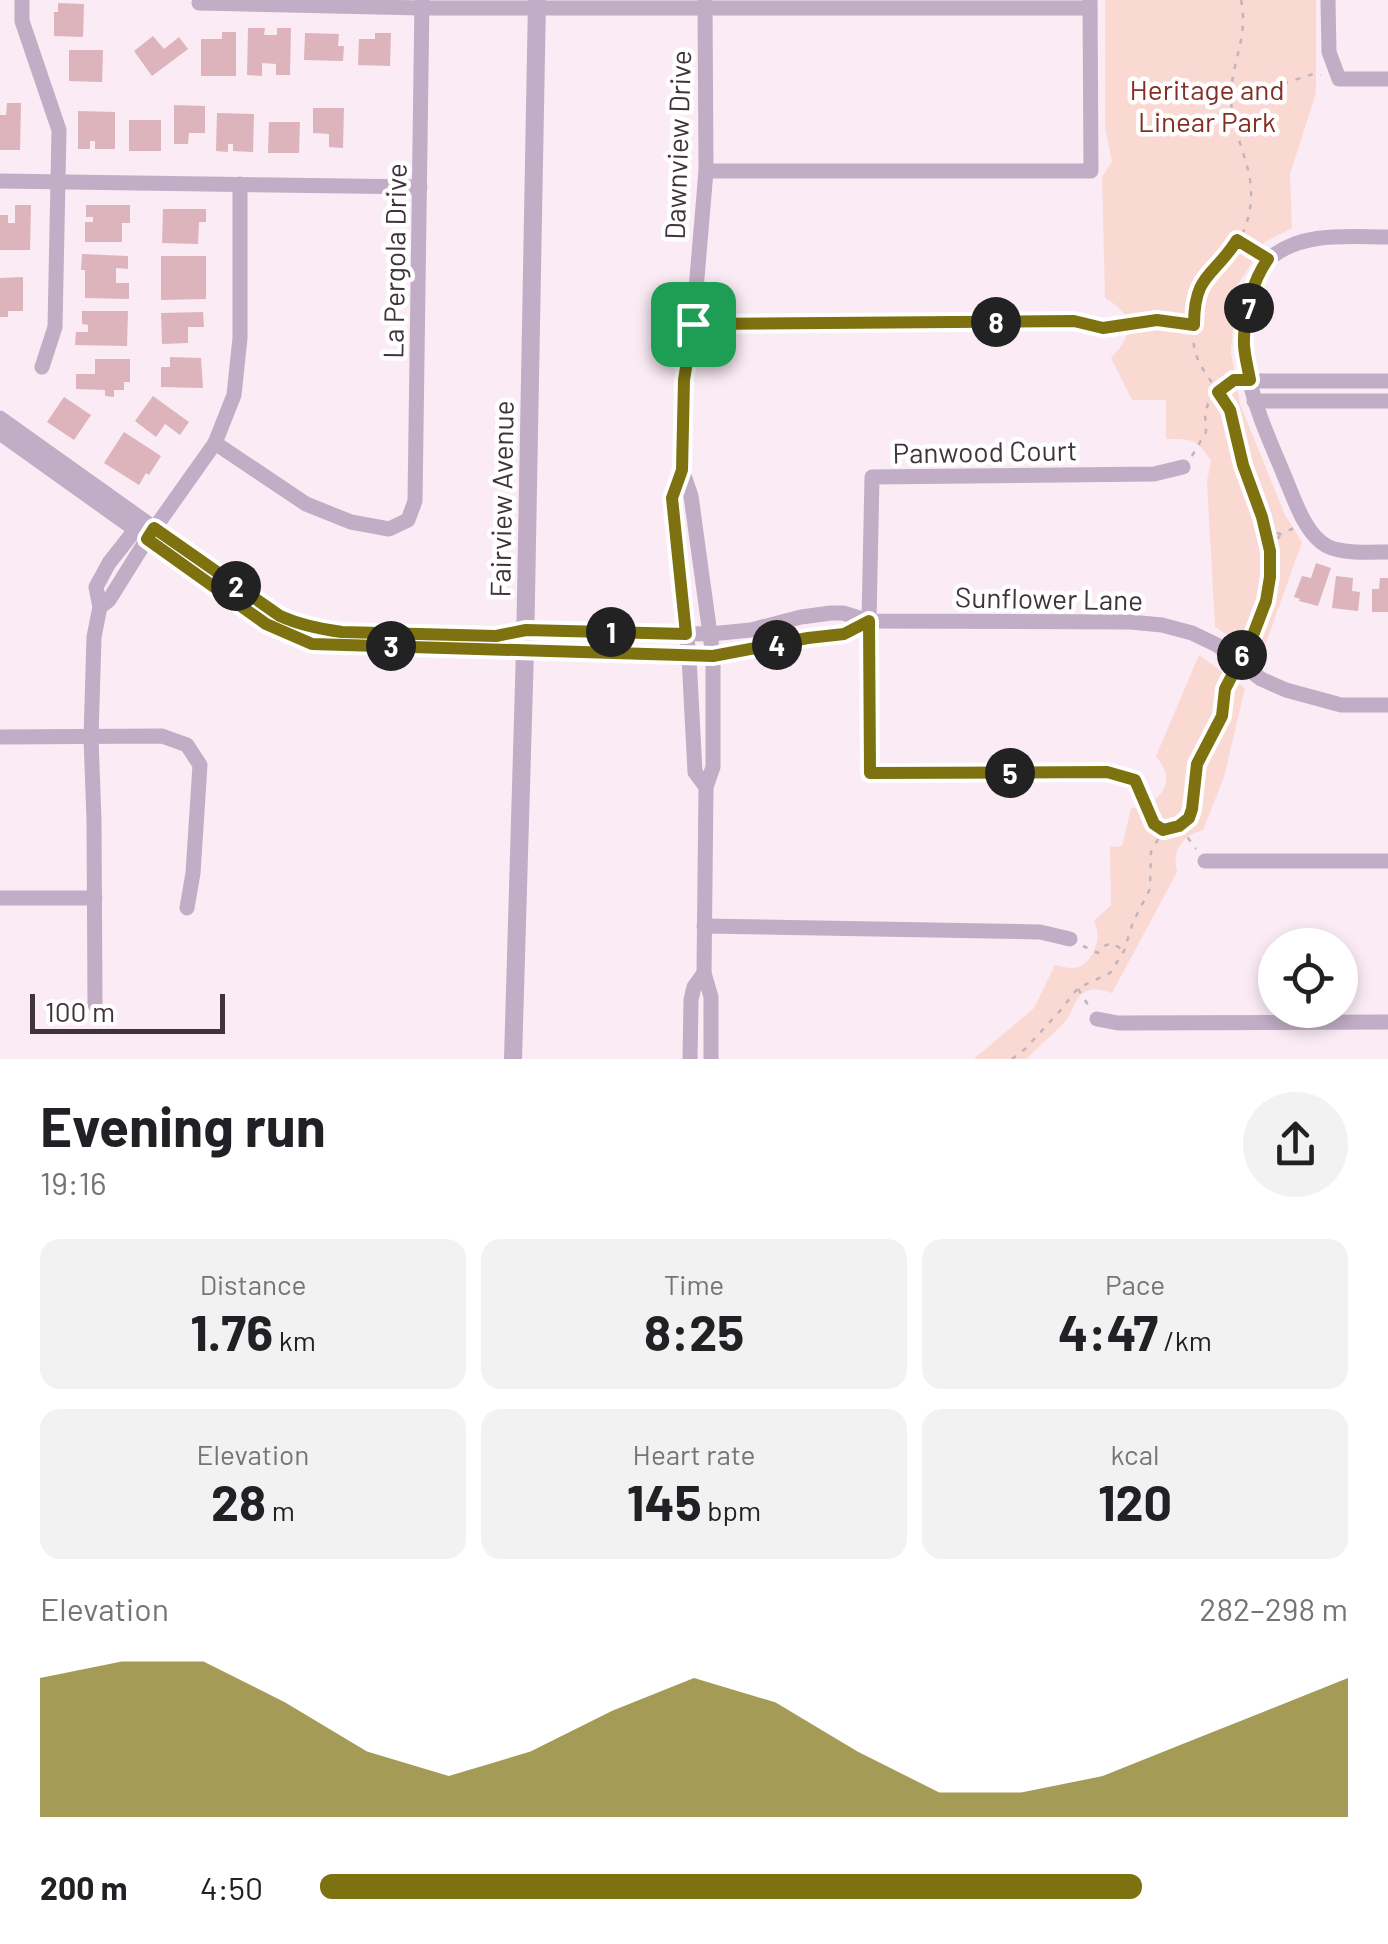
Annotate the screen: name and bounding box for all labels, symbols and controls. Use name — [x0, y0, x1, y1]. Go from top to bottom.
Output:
street label: Dawnview Drive — [657, 50, 697, 240]
park label: Heritage and Linear Park — [1129, 72, 1285, 138]
street label: La Pergola Drive — [375, 163, 413, 359]
pin — [651, 282, 736, 367]
pin: 7 — [1224, 283, 1274, 333]
text: 7 — [1242, 291, 1256, 325]
icon: arrive — [666, 297, 721, 352]
pin: 8 — [971, 297, 1021, 347]
text: 8 — [988, 305, 1004, 339]
street label: Fairview Avenue — [482, 400, 520, 598]
street label: Panwood Court — [892, 432, 1078, 470]
pin: 2 — [211, 561, 261, 611]
text: 2 — [228, 569, 244, 603]
street label: Sunflower Lane — [955, 579, 1143, 617]
pin: 1 — [586, 607, 636, 657]
text: 1 — [606, 615, 616, 649]
pin: 4 — [752, 620, 802, 670]
pin: 3 — [366, 621, 416, 671]
text: 4 — [769, 628, 785, 662]
text: 3 — [383, 629, 399, 663]
pin: 6 — [1217, 630, 1267, 680]
text: 6 — [1234, 638, 1250, 672]
pin: 5 — [985, 748, 1035, 798]
text: 5 — [1002, 756, 1018, 790]
map controls — [1258, 928, 1358, 1028]
button: locate — [1258, 928, 1358, 1028]
scale bar — [30, 989, 225, 1034]
text: 100 m — [45, 994, 115, 1028]
text: Evening run — [40, 1092, 326, 1158]
button: share — [1243, 1092, 1348, 1197]
text: 19:16 — [40, 1163, 106, 1201]
text: Distance — [200, 1267, 306, 1301]
text: Time — [664, 1267, 724, 1301]
text: Pace — [1105, 1267, 1165, 1301]
text: 1.76 — [190, 1301, 273, 1361]
text: 8:25 — [644, 1301, 744, 1361]
text: 4:47 — [1058, 1301, 1158, 1361]
text: km — [273, 1323, 316, 1357]
text: /km — [1158, 1323, 1212, 1357]
text: Elevation — [197, 1437, 309, 1471]
text: Heart rate — [633, 1437, 755, 1471]
text: kcal — [1111, 1437, 1159, 1471]
text: 28 — [211, 1471, 266, 1531]
text: 145 — [627, 1471, 702, 1531]
text: 120 — [1098, 1471, 1172, 1531]
text: m — [266, 1493, 295, 1527]
text: bpm — [702, 1493, 761, 1527]
text: Elevation — [40, 1589, 169, 1627]
text: 282–298 m — [1199, 1589, 1348, 1627]
text: 200 m — [40, 1868, 128, 1906]
text: 4:50 — [200, 1868, 263, 1906]

